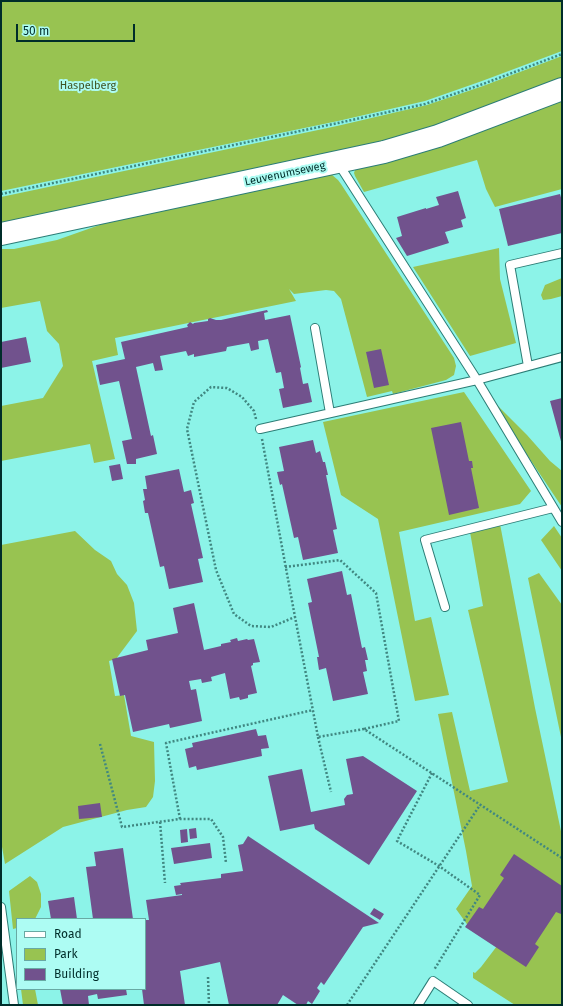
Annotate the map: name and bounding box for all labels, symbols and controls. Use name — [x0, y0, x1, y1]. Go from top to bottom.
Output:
scale bar — [18, 16, 137, 42]
text: 50 m — [23, 24, 49, 38]
park label: Haspelberg — [60, 79, 116, 93]
street label: Leuvenumseweg — [244, 159, 326, 189]
legend — [16, 918, 146, 990]
text: Road — [54, 927, 82, 941]
text: Park — [54, 947, 78, 961]
text: Building — [54, 967, 99, 981]

